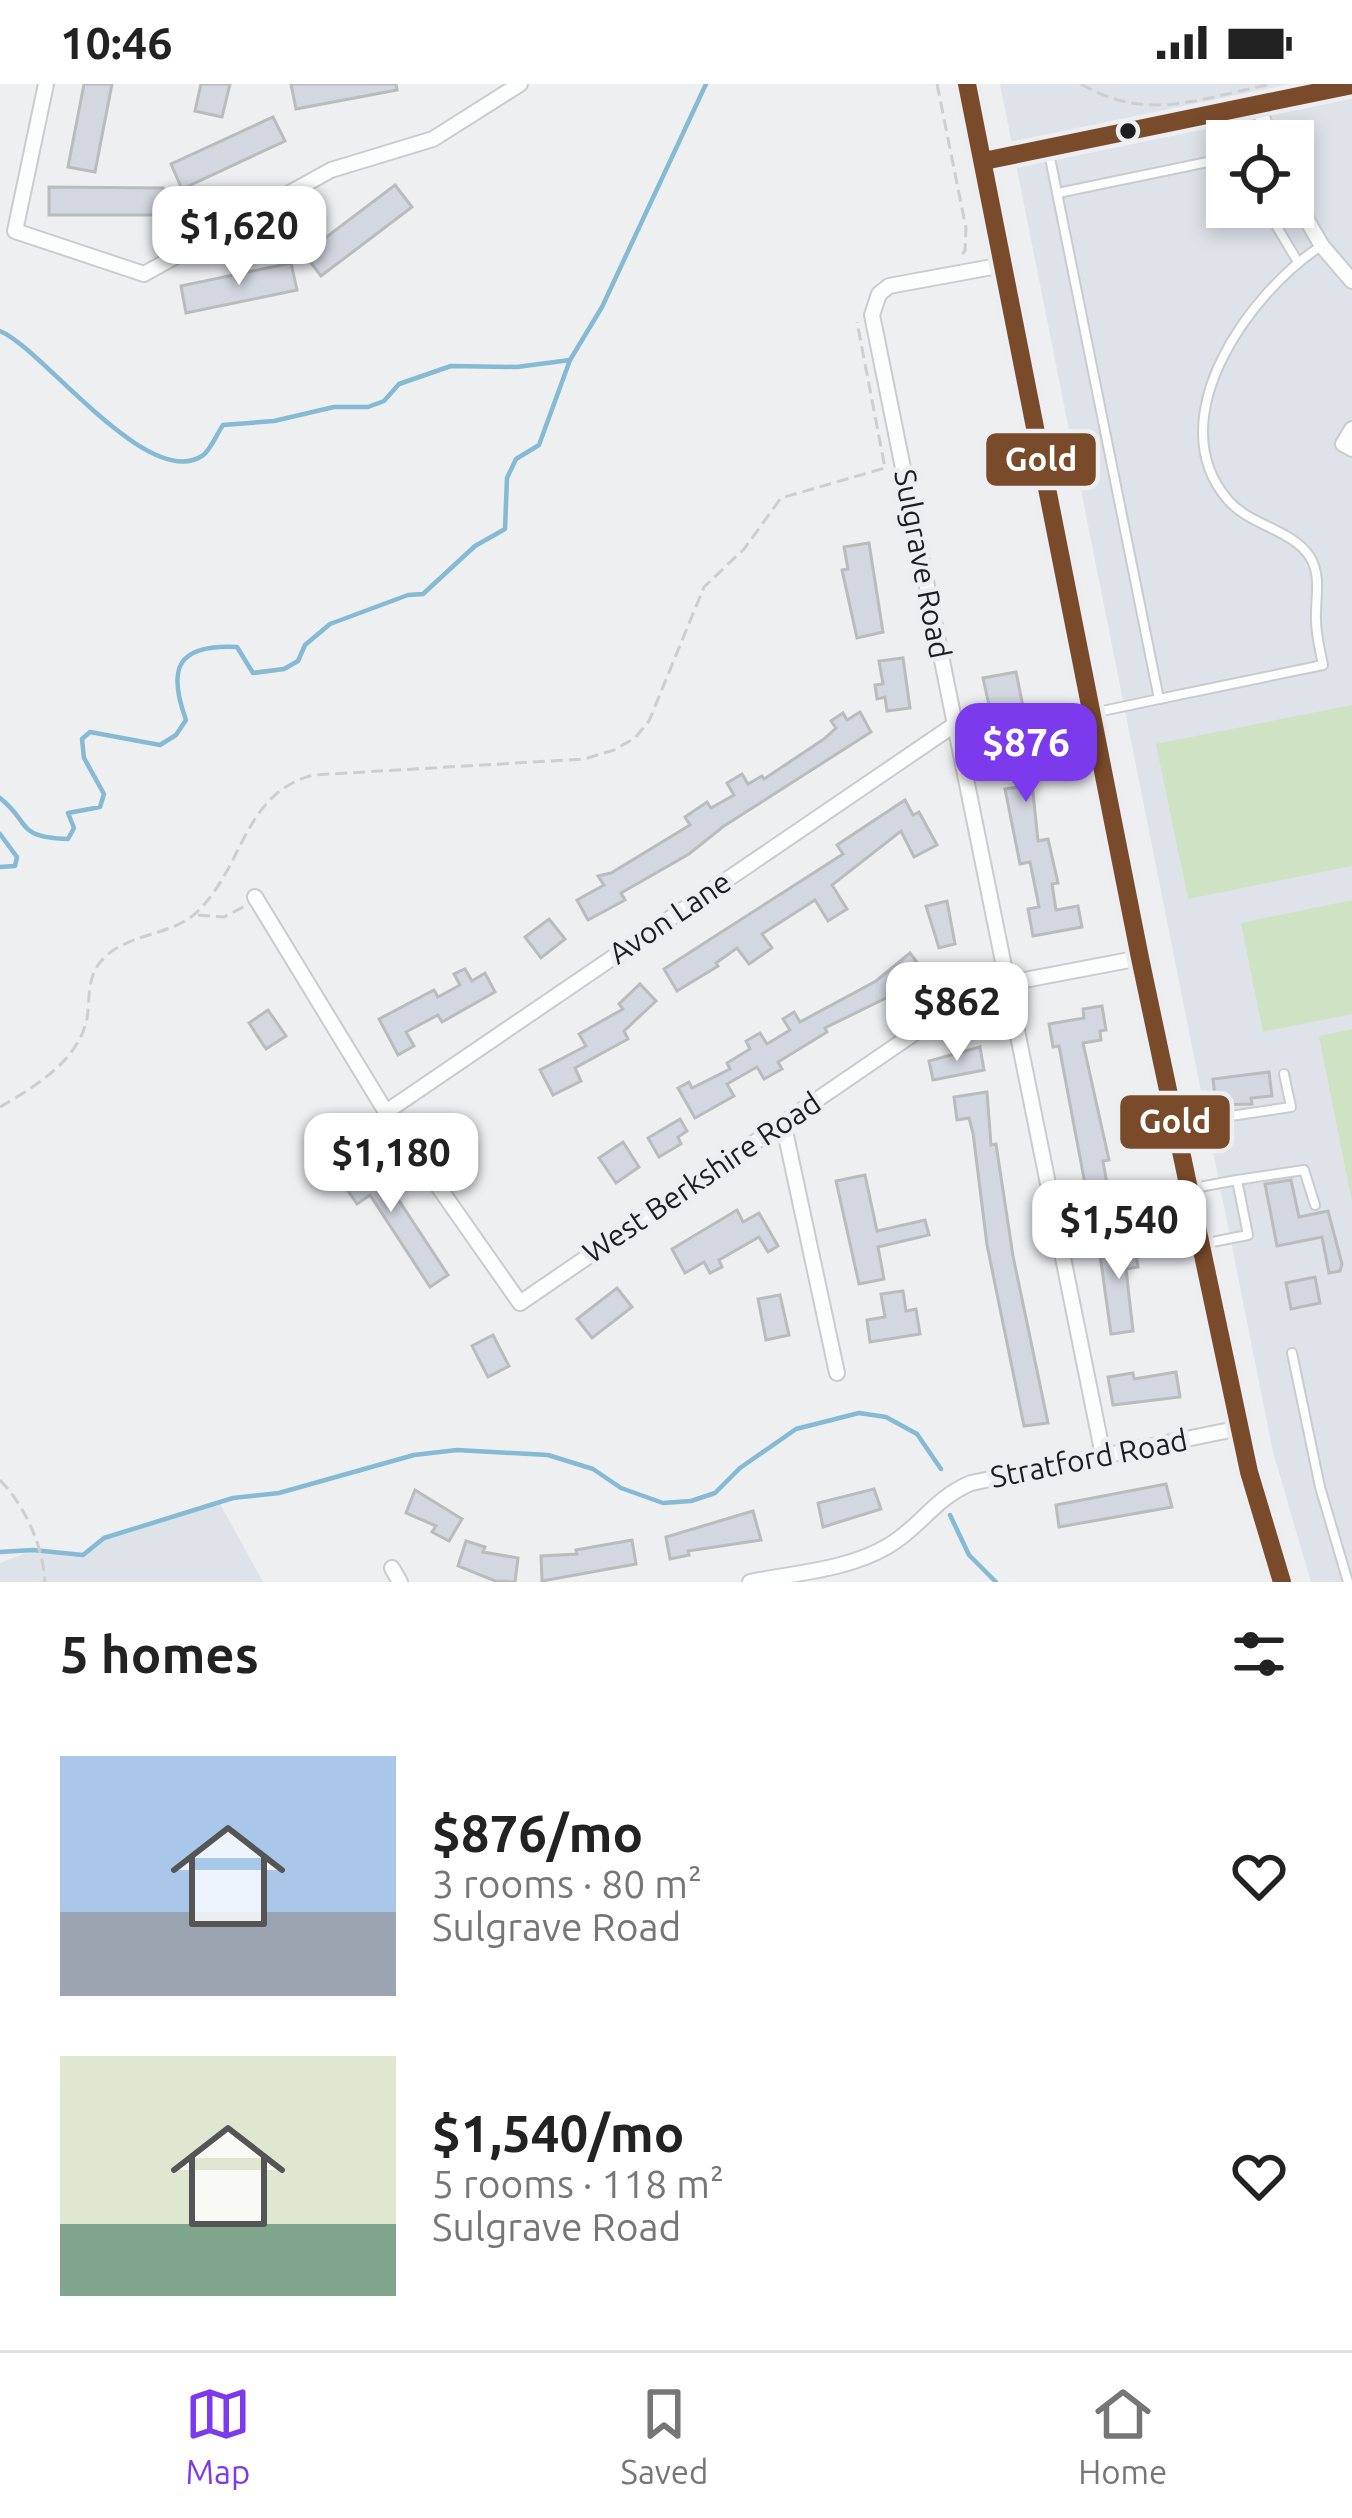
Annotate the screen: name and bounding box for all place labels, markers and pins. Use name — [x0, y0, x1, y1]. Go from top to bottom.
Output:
unlabelled marker — [1117, 120, 1139, 142]
pin: $1,620 — [141, 186, 337, 288]
pin: $876 — [955, 703, 1097, 805]
pin: $862 — [886, 962, 1028, 1064]
pin: $1,180 — [293, 1113, 489, 1215]
pin: $1,540 — [1021, 1180, 1217, 1282]

